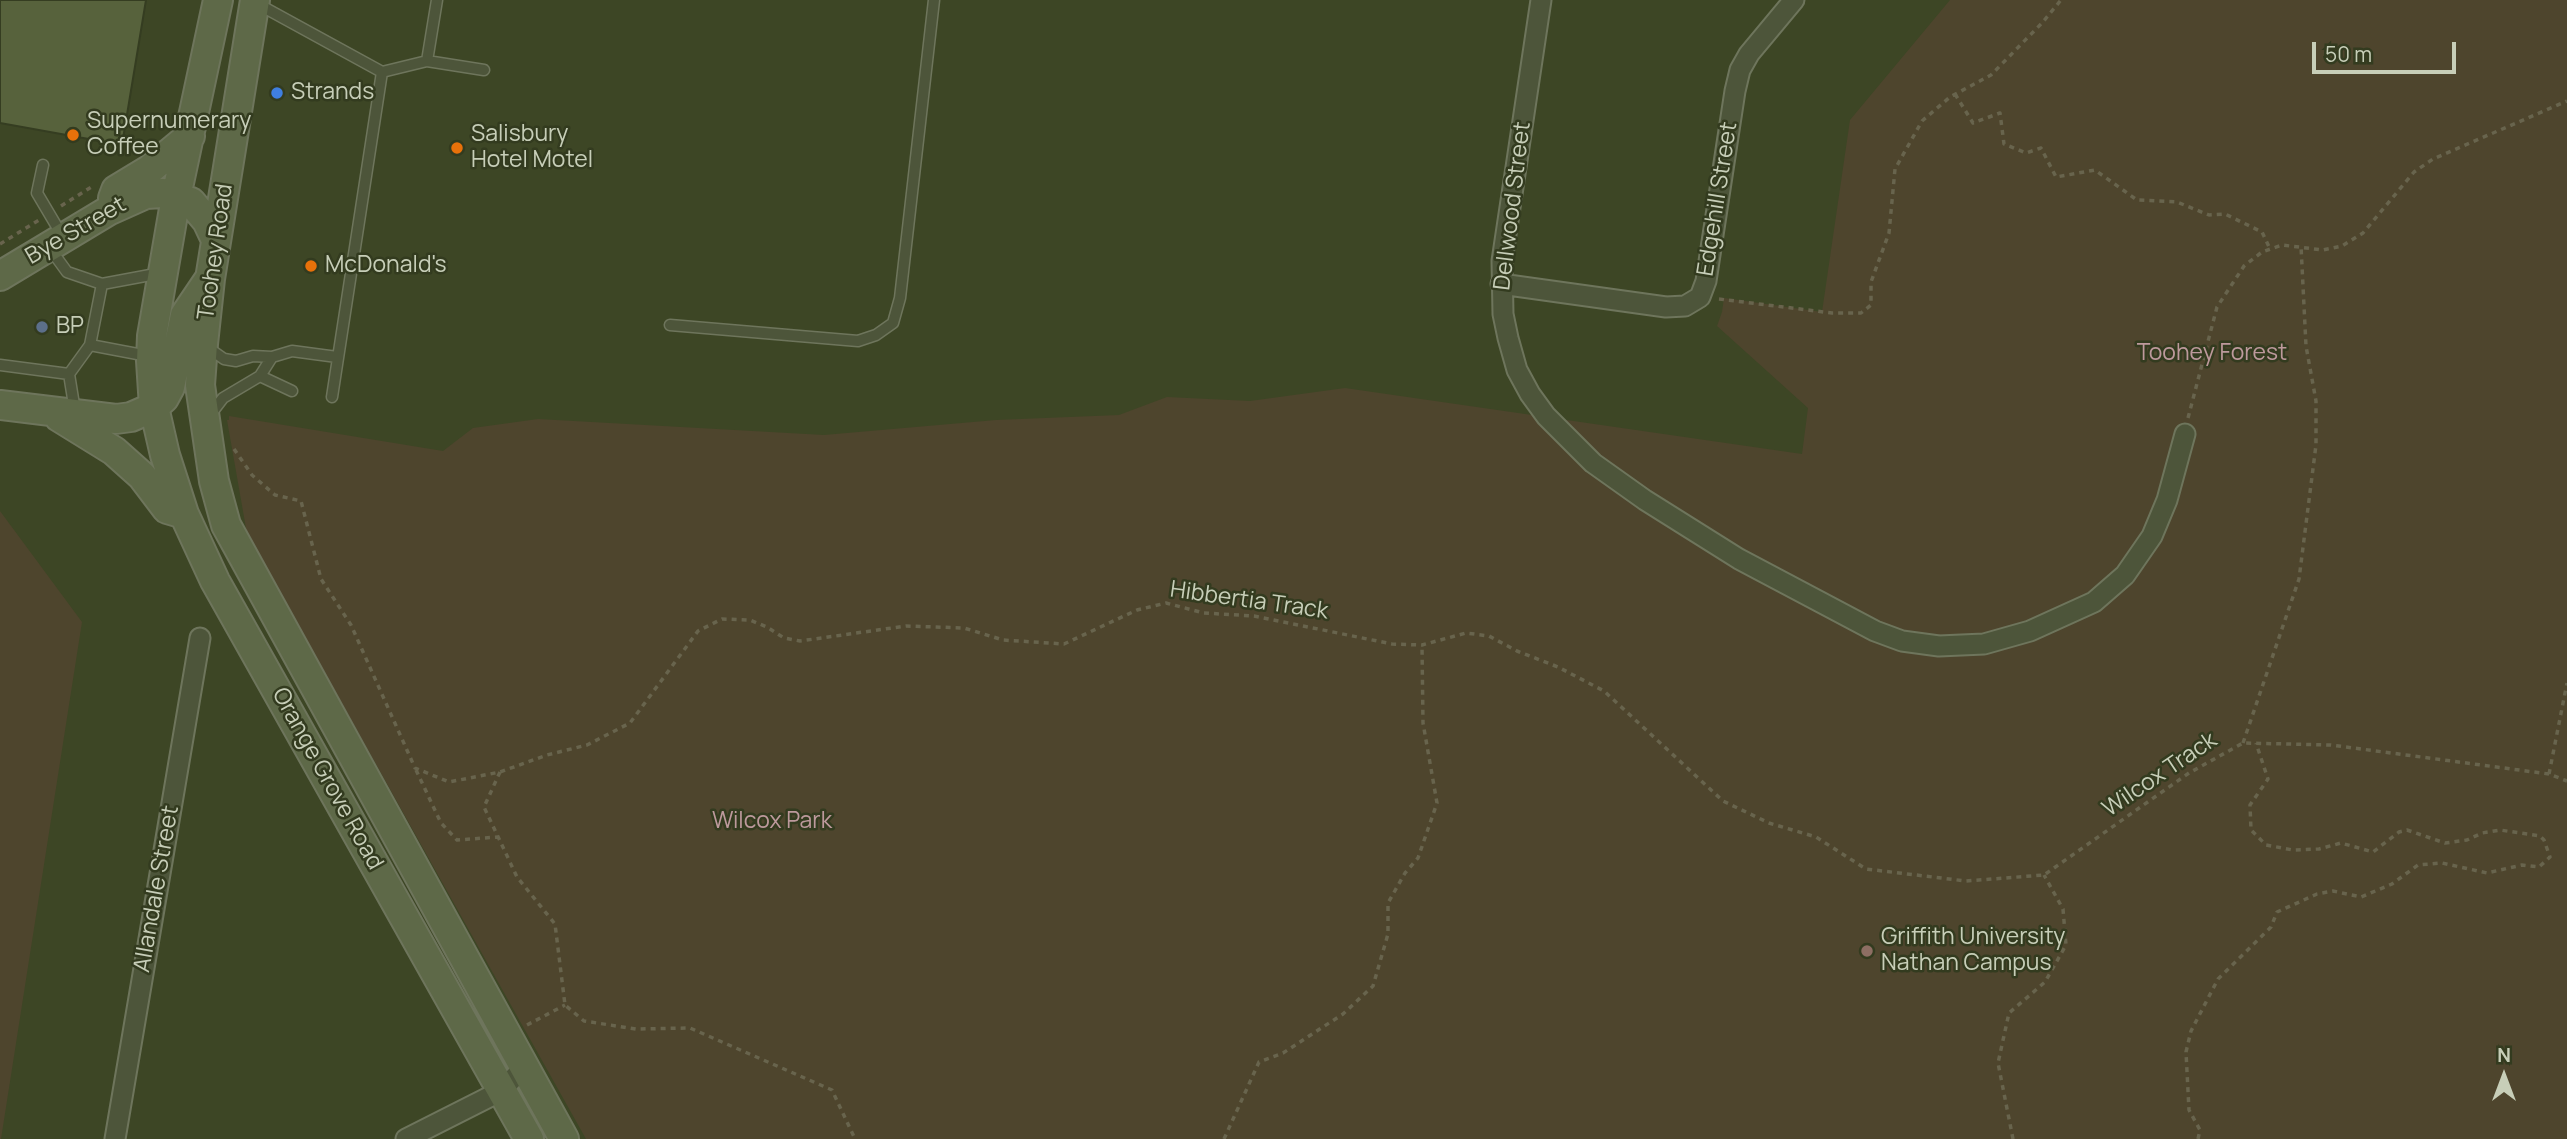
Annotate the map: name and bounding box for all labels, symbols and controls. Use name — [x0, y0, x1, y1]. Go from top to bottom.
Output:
scale bar — [2315, 28, 2458, 72]
text: 50 m — [2325, 40, 2372, 68]
place label: Strands — [291, 79, 374, 107]
marker: Strands — [269, 85, 285, 101]
place label: Supernumerary Coffee — [87, 108, 251, 162]
street label: Dellwood Street — [1489, 120, 1537, 292]
street label: Edgehill Street — [1692, 120, 1744, 278]
place label: Salisbury Hotel Motel — [471, 121, 593, 175]
marker: Supernumerary Coffee — [65, 127, 81, 143]
marker: Salisbury Hotel Motel — [449, 140, 465, 156]
street label: Toohey Road — [193, 182, 239, 322]
street label: Bye Street — [21, 191, 131, 271]
place label: McDonald's — [325, 252, 447, 280]
marker: McDonald's — [303, 258, 319, 274]
place label: BP — [56, 313, 84, 341]
marker: BP — [34, 319, 50, 335]
park label: Toohey Forest — [2137, 340, 2287, 368]
street label: Hibbertia Track — [1168, 576, 1330, 626]
street label: Orange Grove Road — [266, 683, 388, 875]
street label: Wilcox Track — [2098, 727, 2222, 823]
street label: Allandale Street — [129, 803, 185, 975]
park label: Wilcox Park — [712, 808, 832, 836]
place label: Griffith University Nathan Campus — [1881, 924, 2065, 978]
marker: Griffith University Nathan Campus — [1859, 943, 1875, 959]
north arrow — [2469, 1041, 2539, 1111]
text: N — [2497, 1042, 2511, 1068]

